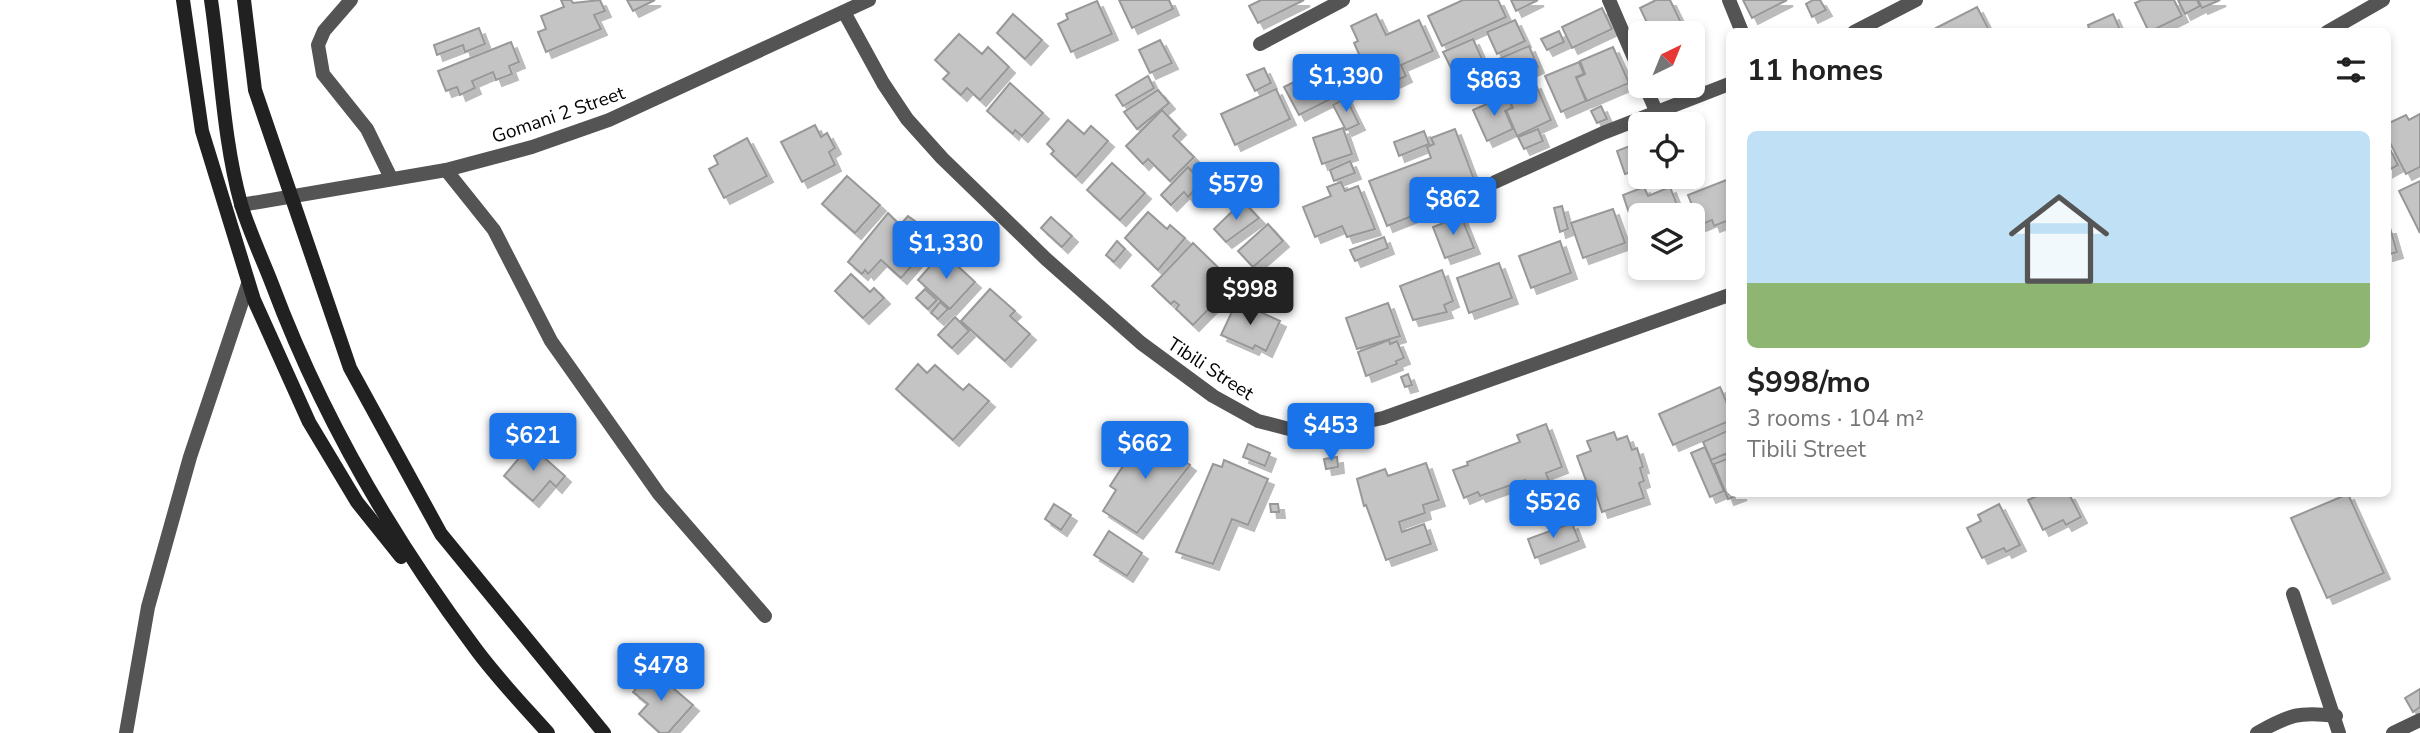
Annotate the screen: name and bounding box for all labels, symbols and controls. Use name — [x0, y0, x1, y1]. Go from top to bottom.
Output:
north arrow — [1628, 21, 1704, 98]
map controls — [1628, 21, 1705, 280]
text: 11 homes — [1747, 50, 1883, 91]
icon: filters — [2332, 51, 2370, 89]
pin: $1,390 — [1289, 54, 1403, 114]
pin: $863 — [1453, 58, 1535, 118]
text: $1,390 — [1309, 61, 1383, 92]
text: $863 — [1466, 65, 1522, 96]
street label: Gomani 2 Street — [488, 80, 629, 150]
button: locate — [1628, 112, 1705, 189]
pin: $579 — [1195, 162, 1277, 222]
text: $579 — [1208, 169, 1264, 200]
icon: home — [1996, 176, 2122, 302]
pin: $862 — [1412, 177, 1494, 237]
text: $862 — [1425, 184, 1481, 215]
button: layers — [1628, 203, 1705, 280]
pin: $1,330 — [889, 222, 1003, 281]
text: $1,330 — [909, 228, 983, 259]
pin: $998 — [1209, 268, 1291, 327]
text: $998 — [1222, 274, 1278, 305]
street label: Tibili Street — [1162, 331, 1259, 407]
text: $998/mo — [1747, 362, 1870, 403]
text: 3 rooms · 104 m² — [1747, 403, 1924, 434]
pin: $453 — [1290, 404, 1372, 463]
text: $453 — [1303, 410, 1359, 441]
pin: $621 — [492, 414, 574, 473]
text: $621 — [505, 420, 561, 451]
pin: $662 — [1104, 421, 1186, 481]
text: $662 — [1117, 428, 1173, 459]
text: Tibili Street — [1747, 434, 1866, 465]
pin: $526 — [1512, 480, 1594, 540]
text: $526 — [1525, 487, 1581, 518]
pin: $478 — [620, 644, 702, 703]
text: $478 — [633, 650, 689, 681]

